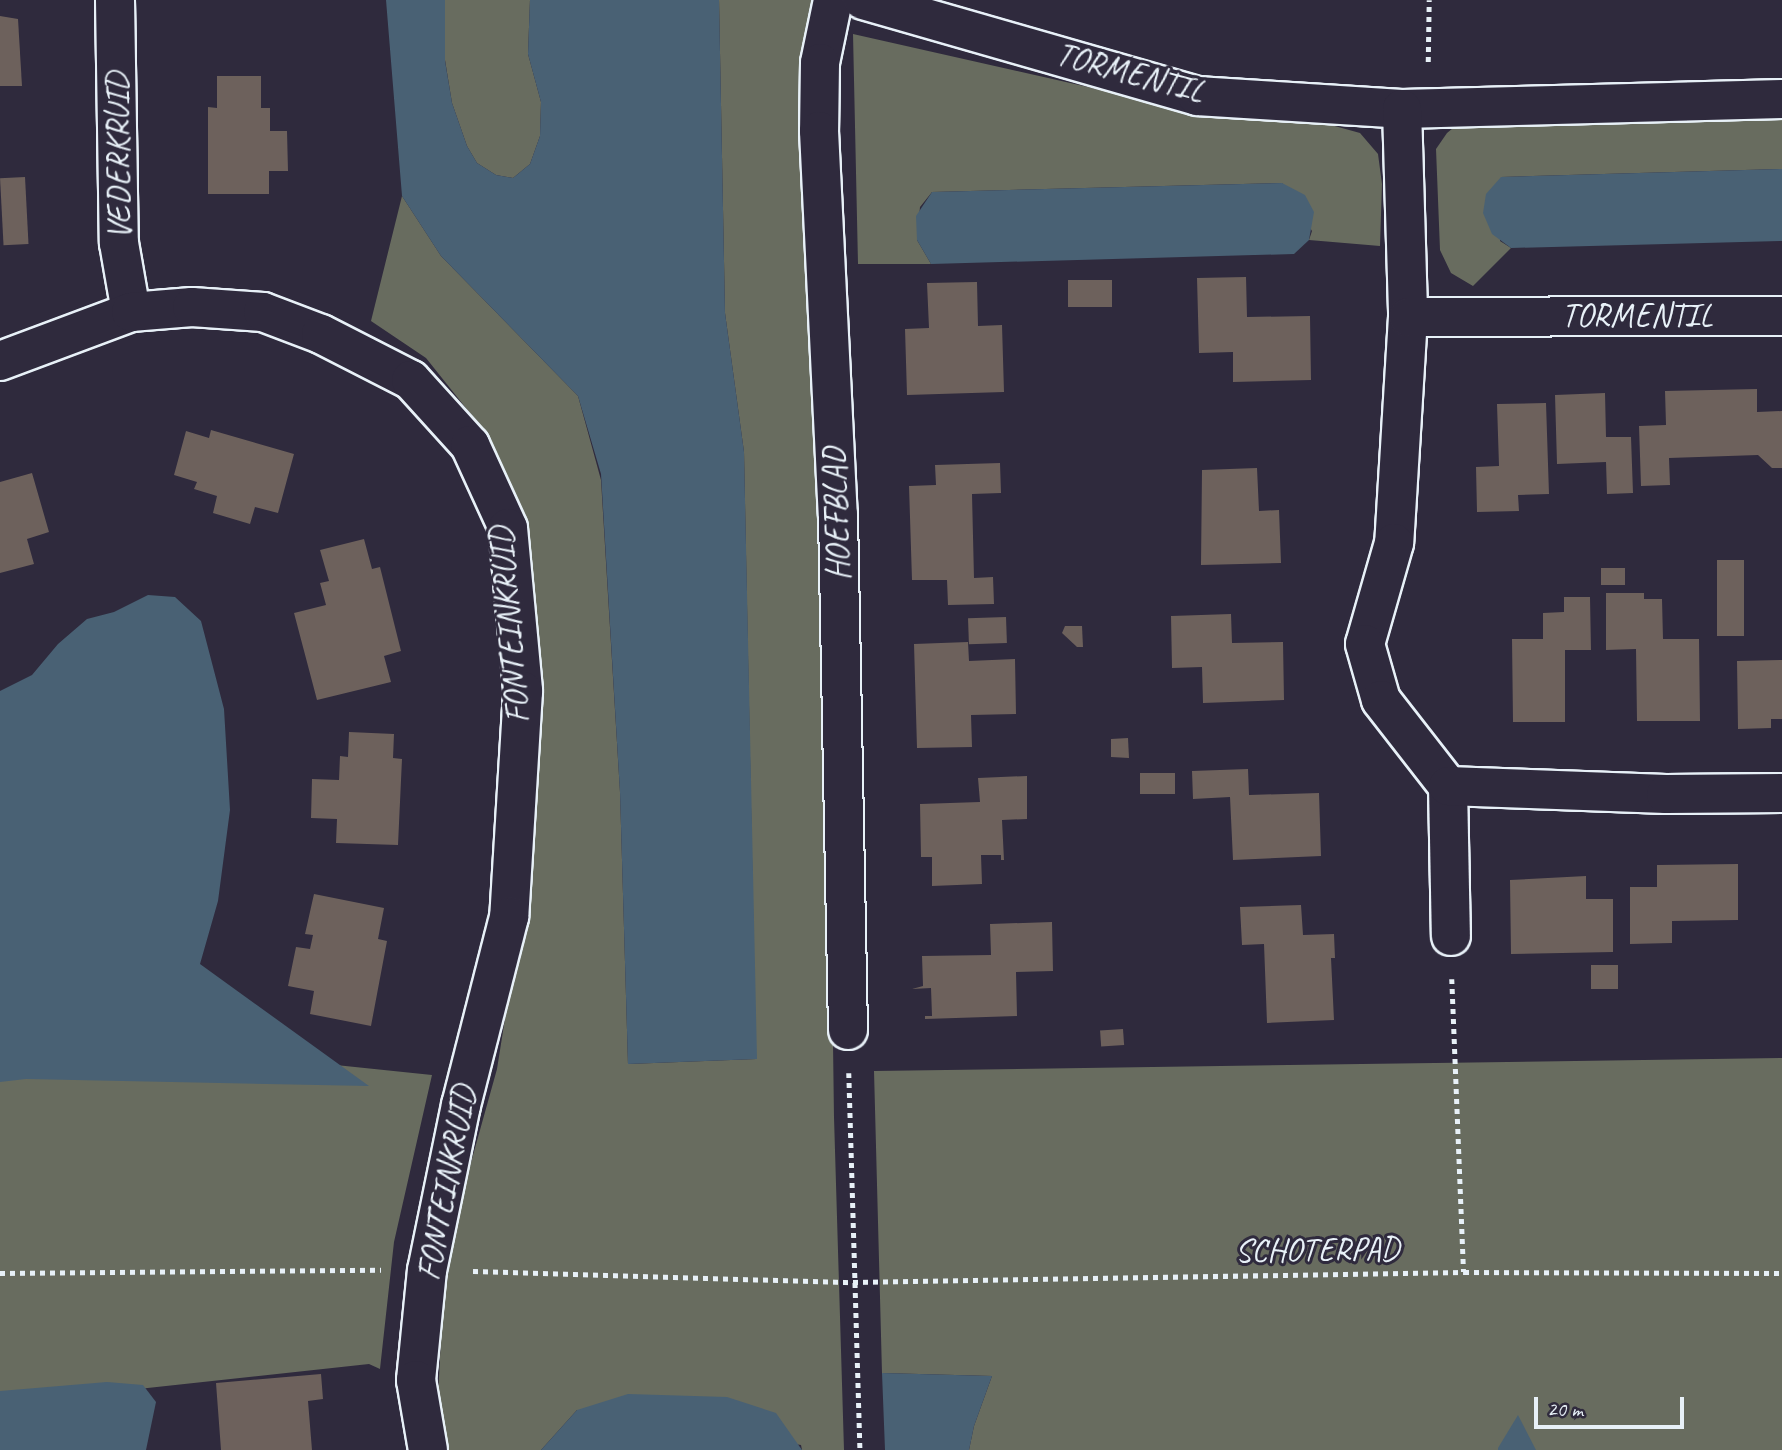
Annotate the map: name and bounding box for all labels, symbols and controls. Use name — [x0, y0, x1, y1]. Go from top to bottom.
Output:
street label: TORMENTIL — [1052, 34, 1208, 112]
street label: VEDERKRUID — [98, 72, 140, 240]
street label: TORMENTIL — [1561, 296, 1713, 336]
street label: HOEFBLAD — [815, 447, 859, 581]
street label: FONTEINKRUID — [482, 525, 538, 725]
street label: FONTEINKRUID — [409, 1082, 485, 1284]
street label: SCHOTERPAD — [1234, 1229, 1400, 1271]
scale bar — [1537, 1384, 1688, 1428]
text: 20 m — [1547, 1396, 1583, 1422]

